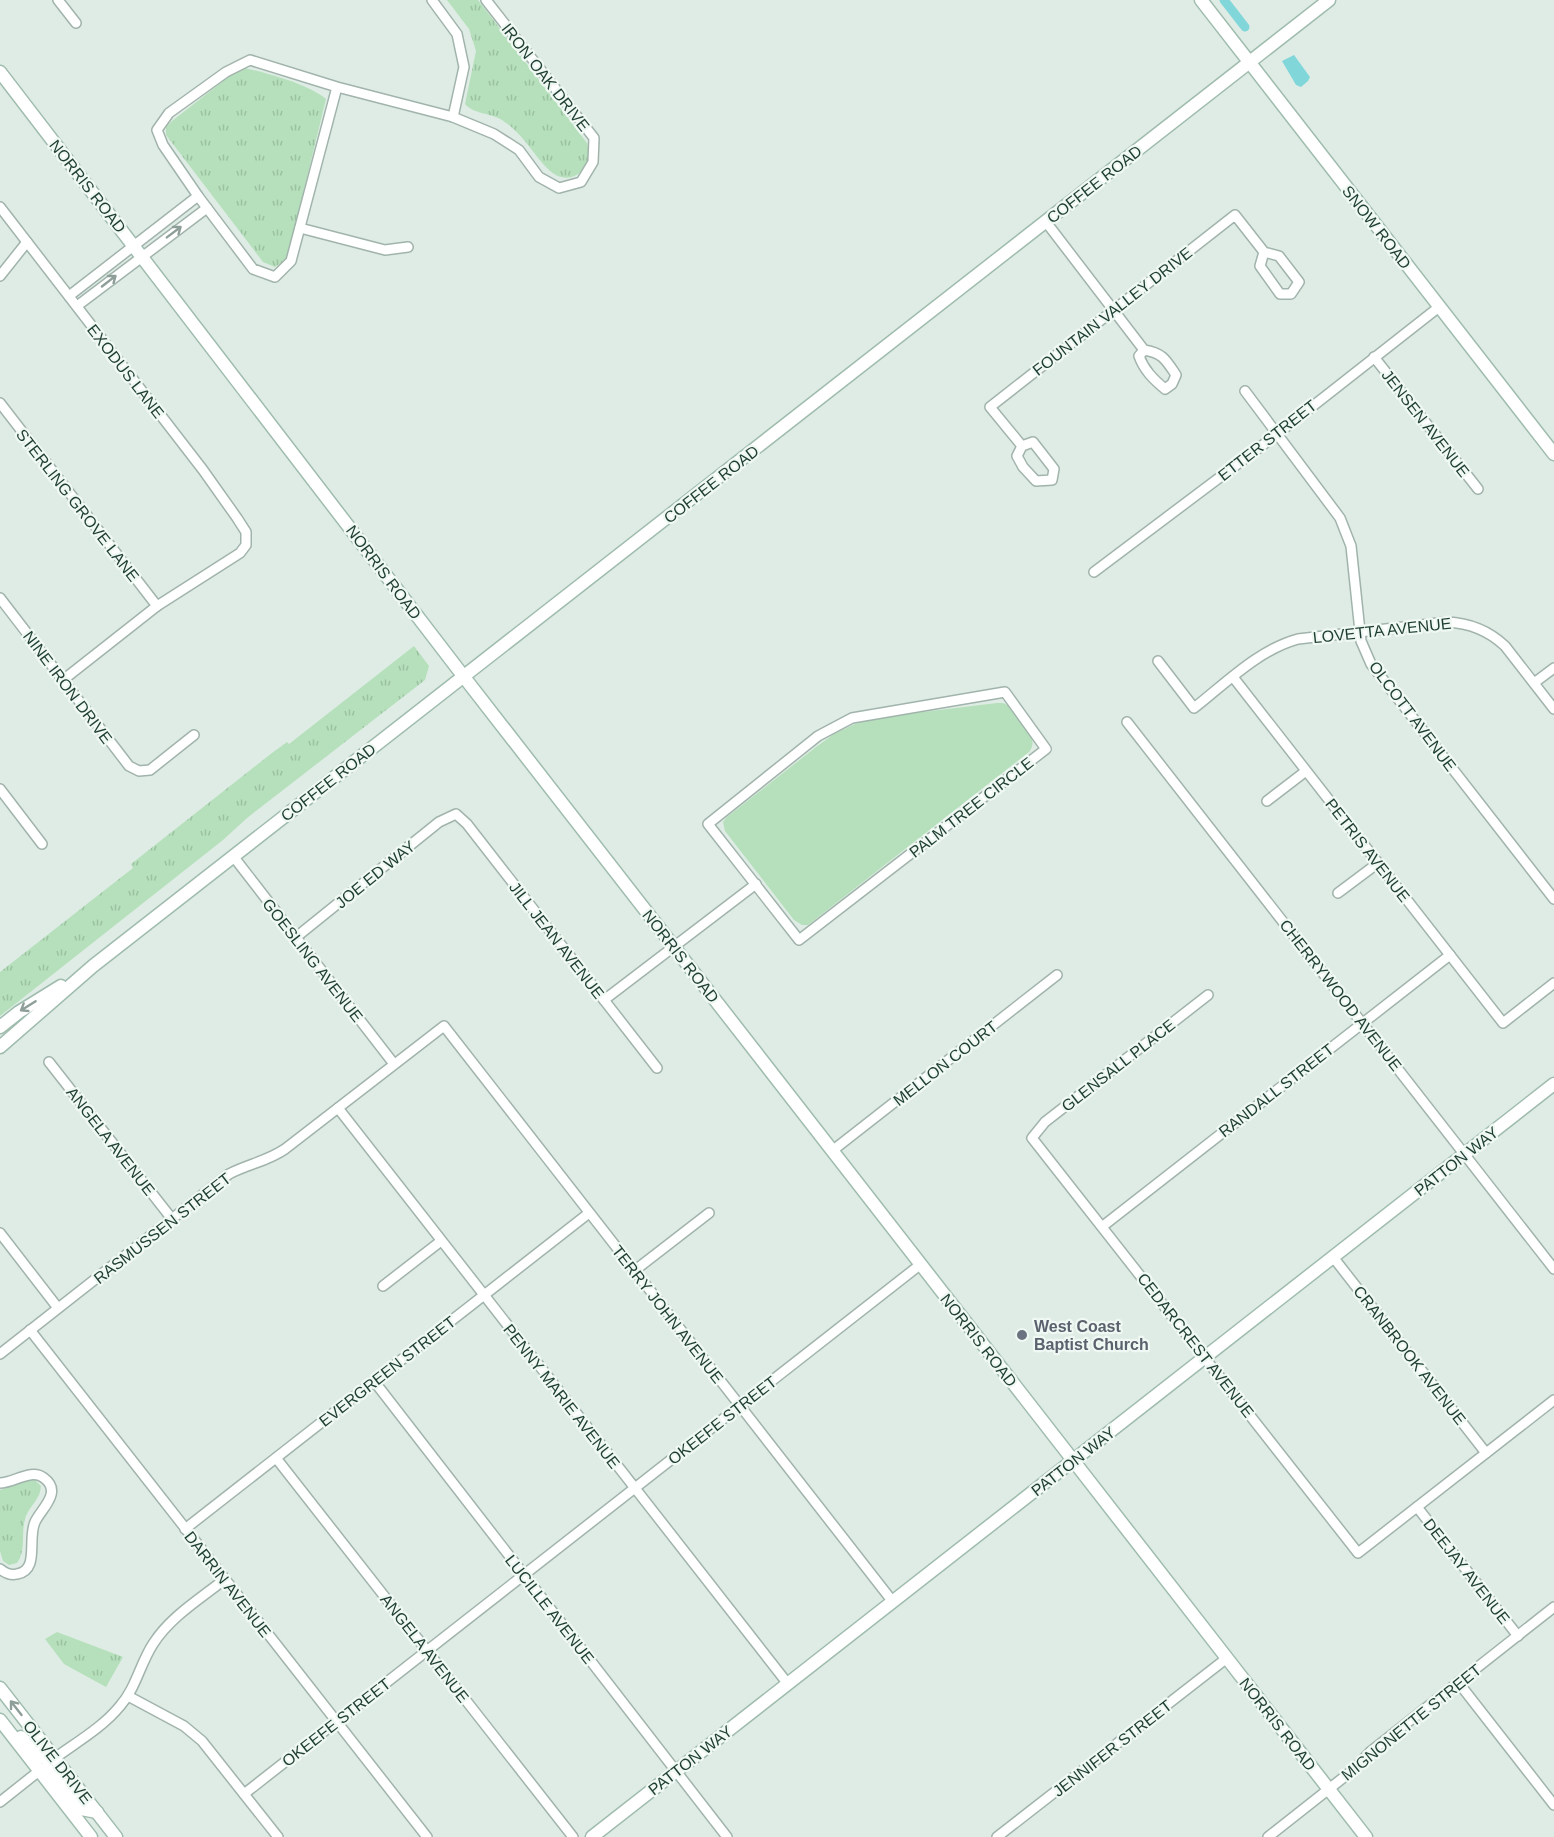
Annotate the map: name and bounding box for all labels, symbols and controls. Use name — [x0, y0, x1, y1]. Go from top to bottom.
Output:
street label: IRON OAK DRIVE — [498, 20, 593, 134]
street label: NORRIS ROAD — [46, 137, 129, 236]
street label: COFFEE ROAD — [1044, 142, 1145, 227]
street label: SNOW ROAD — [1339, 182, 1414, 272]
one-way arrow — [166, 226, 182, 238]
street label: FOUNTAIN VALLEY DRIVE — [1029, 244, 1195, 379]
one-way arrow — [101, 275, 117, 288]
street label: EXODUS LANE — [84, 321, 167, 421]
street label: JENSEN AVENUE — [1378, 366, 1473, 480]
street label: ETTER STREET — [1215, 397, 1320, 484]
street label: STERLING GROVE LANE — [13, 426, 142, 585]
street label: COFFEE ROAD — [661, 442, 762, 527]
street label: NORRIS ROAD — [343, 522, 424, 623]
street label: LOVETTA AVENUE — [1312, 615, 1452, 646]
street label: NINE IRON DRIVE — [20, 628, 115, 747]
street label: OLCOTT AVENUE — [1366, 658, 1459, 774]
street label: COFFEE ROAD — [278, 740, 379, 825]
street label: PALM TREE CIRCLE — [906, 754, 1037, 861]
street label: PETRIS AVENUE — [1322, 795, 1413, 905]
street label: JOE ED WAY — [332, 837, 419, 911]
street label: JILL JEAN AVENUE — [506, 879, 607, 1002]
street label: GOESLING AVENUE — [259, 895, 366, 1025]
street label: NORRIS ROAD — [639, 907, 722, 1006]
street label: CHERRYWOOD AVENUE — [1276, 916, 1405, 1074]
one-way arrow — [20, 1001, 37, 1013]
street label: GLENSALL PLACE — [1058, 1016, 1178, 1115]
street label: MELLON COURT — [890, 1018, 1001, 1109]
street label: RANDALL STREET — [1216, 1040, 1337, 1140]
street label: ANGELA AVENUE — [63, 1084, 158, 1199]
street label: PATTON WAY — [1411, 1123, 1502, 1199]
street label: RASMUSSEN STREET — [91, 1170, 234, 1287]
street label: TERRY JOHN AVENUE — [609, 1242, 727, 1386]
street label: CEDARCREST AVENUE — [1134, 1270, 1257, 1421]
street label: CRANBROOK AVENUE — [1350, 1283, 1469, 1428]
street label: NORRIS ROAD — [937, 1291, 1020, 1390]
street label: EVERGREEN STREET — [316, 1313, 459, 1430]
place label: West Coast Baptist Church — [1034, 1318, 1149, 1353]
street label: PENNY MARIE AVENUE — [500, 1321, 623, 1472]
marker: West Coast Baptist Church — [1015, 1328, 1029, 1342]
street label: OKEEFE STREET — [665, 1373, 780, 1468]
street label: PATTON WAY — [1028, 1423, 1119, 1499]
street label: DEEJAY AVENUE — [1420, 1515, 1513, 1627]
street label: DARRIN AVENUE — [181, 1528, 274, 1641]
street label: LUCILLE AVENUE — [502, 1552, 597, 1667]
street label: ANGELA AVENUE — [377, 1591, 472, 1706]
street label: MIGNONETTE STREET — [1338, 1661, 1485, 1784]
street label: OKEEFE STREET — [279, 1675, 394, 1770]
street label: NORRIS ROAD — [1236, 1675, 1319, 1774]
street label: JENNIFER STREET — [1050, 1697, 1175, 1800]
one-way arrow — [9, 1700, 22, 1716]
street label: OLIVE DRIVE — [20, 1717, 95, 1807]
street label: PATTON WAY — [645, 1722, 736, 1798]

